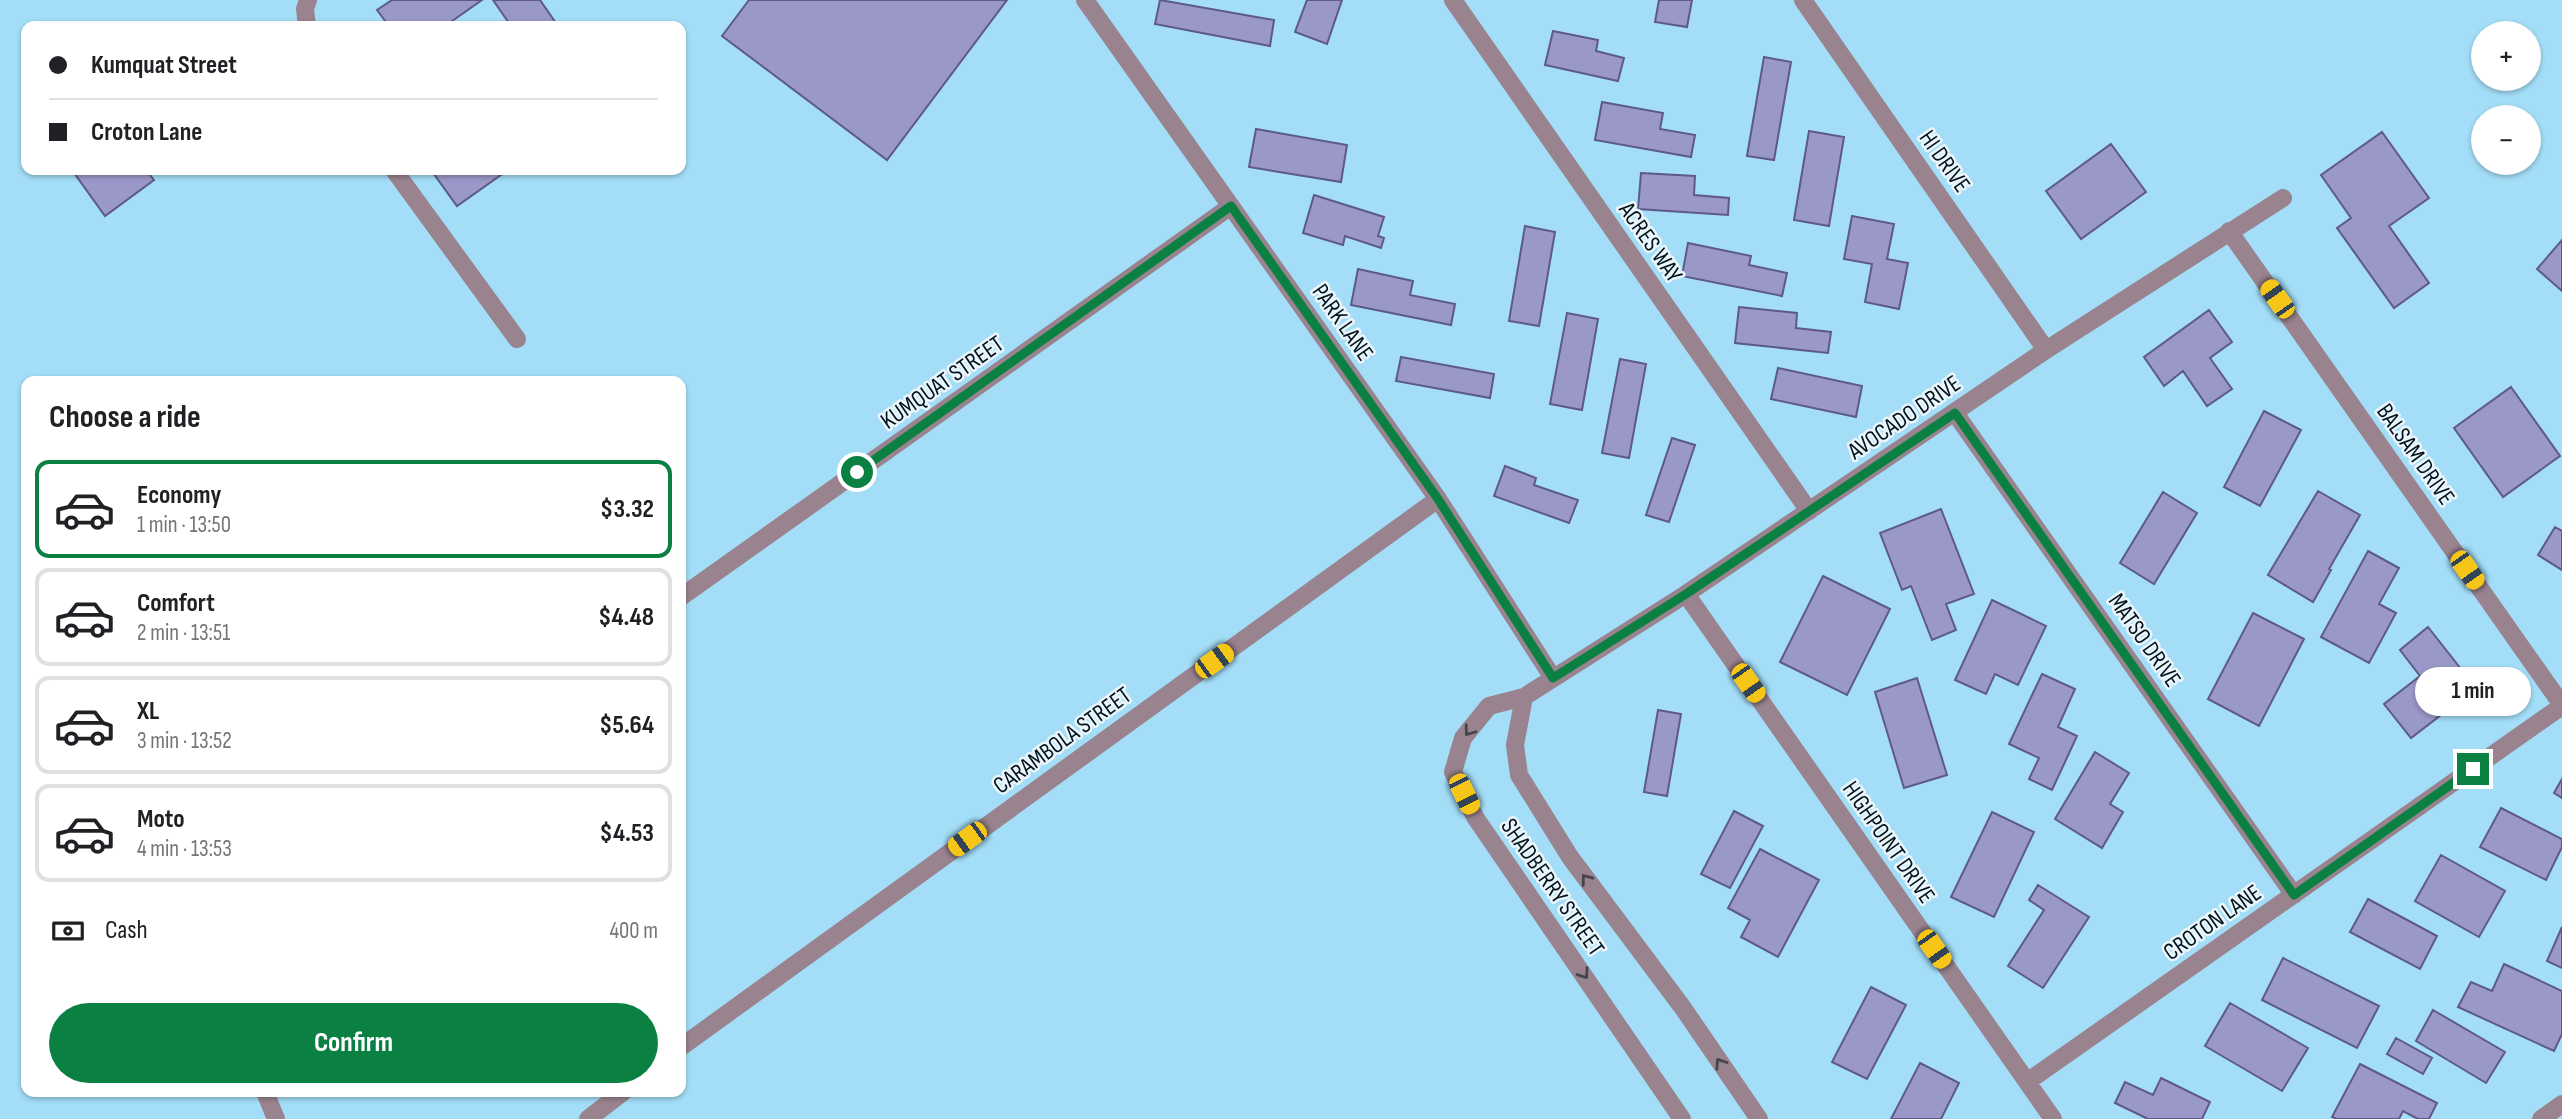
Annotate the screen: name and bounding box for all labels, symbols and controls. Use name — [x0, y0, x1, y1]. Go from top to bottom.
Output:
map controls — [2471, 21, 2541, 175]
button: + — [2471, 21, 2541, 91]
text: Kumquat Street — [91, 50, 237, 81]
button: − — [2471, 105, 2541, 175]
text: Croton Lane — [91, 117, 202, 148]
street label: HI DRIVE — [1913, 125, 1976, 198]
street label: ACRES WAY — [1612, 196, 1689, 288]
car — [2257, 276, 2298, 322]
street label: PARK LANE — [1306, 278, 1379, 366]
street label: KUMQUAT STREET — [875, 329, 1010, 436]
street label: AVOCADO DRIVE — [1842, 369, 1966, 466]
text: Choose a ride — [49, 398, 201, 437]
street label: BALSAM DRIVE — [2370, 398, 2461, 510]
route start — [841, 456, 873, 488]
icon: car — [53, 478, 116, 541]
text: Economy — [137, 480, 221, 511]
text: $3.32 — [600, 494, 654, 525]
text: 1 min · 13:50 — [137, 511, 231, 539]
car — [2447, 547, 2488, 593]
icon: car — [53, 586, 116, 649]
text: Comfort — [137, 588, 215, 619]
street label: MATSO DRIVE — [2102, 588, 2187, 693]
text: $4.48 — [598, 602, 654, 633]
text: 2 min · 13:51 — [137, 619, 230, 647]
car — [1191, 640, 1238, 682]
car — [1728, 660, 1769, 706]
callout: 1 min — [2415, 668, 2531, 716]
text: 1 min — [2452, 677, 2494, 705]
street label: CARAMBOLA STREET — [988, 680, 1137, 800]
icon: car — [53, 694, 116, 757]
text: XL — [137, 696, 159, 727]
text: $5.64 — [599, 710, 654, 741]
one-way arrow — [1465, 724, 1478, 736]
text: 3 min · 13:52 — [137, 727, 232, 755]
route end — [2457, 753, 2489, 785]
car — [1446, 771, 1483, 817]
street label: HIGHPOINT DRIVE — [1836, 776, 1941, 909]
icon: car — [53, 802, 116, 865]
text: Moto — [137, 804, 185, 835]
street label: SHADBERRY STREET — [1494, 813, 1611, 962]
text: $4.53 — [600, 818, 654, 849]
car — [944, 818, 991, 860]
text: 4 min · 13:53 — [137, 835, 232, 863]
one-way arrow — [1582, 874, 1595, 887]
street label: CROTON LANE — [2158, 878, 2267, 967]
icon: cash — [49, 912, 87, 950]
text: Cash — [105, 915, 148, 946]
text: 400 m — [609, 917, 658, 945]
car — [1914, 926, 1955, 972]
one-way arrow — [1576, 966, 1588, 979]
button: Confirm — [49, 1003, 658, 1083]
one-way arrow — [1715, 1057, 1728, 1070]

